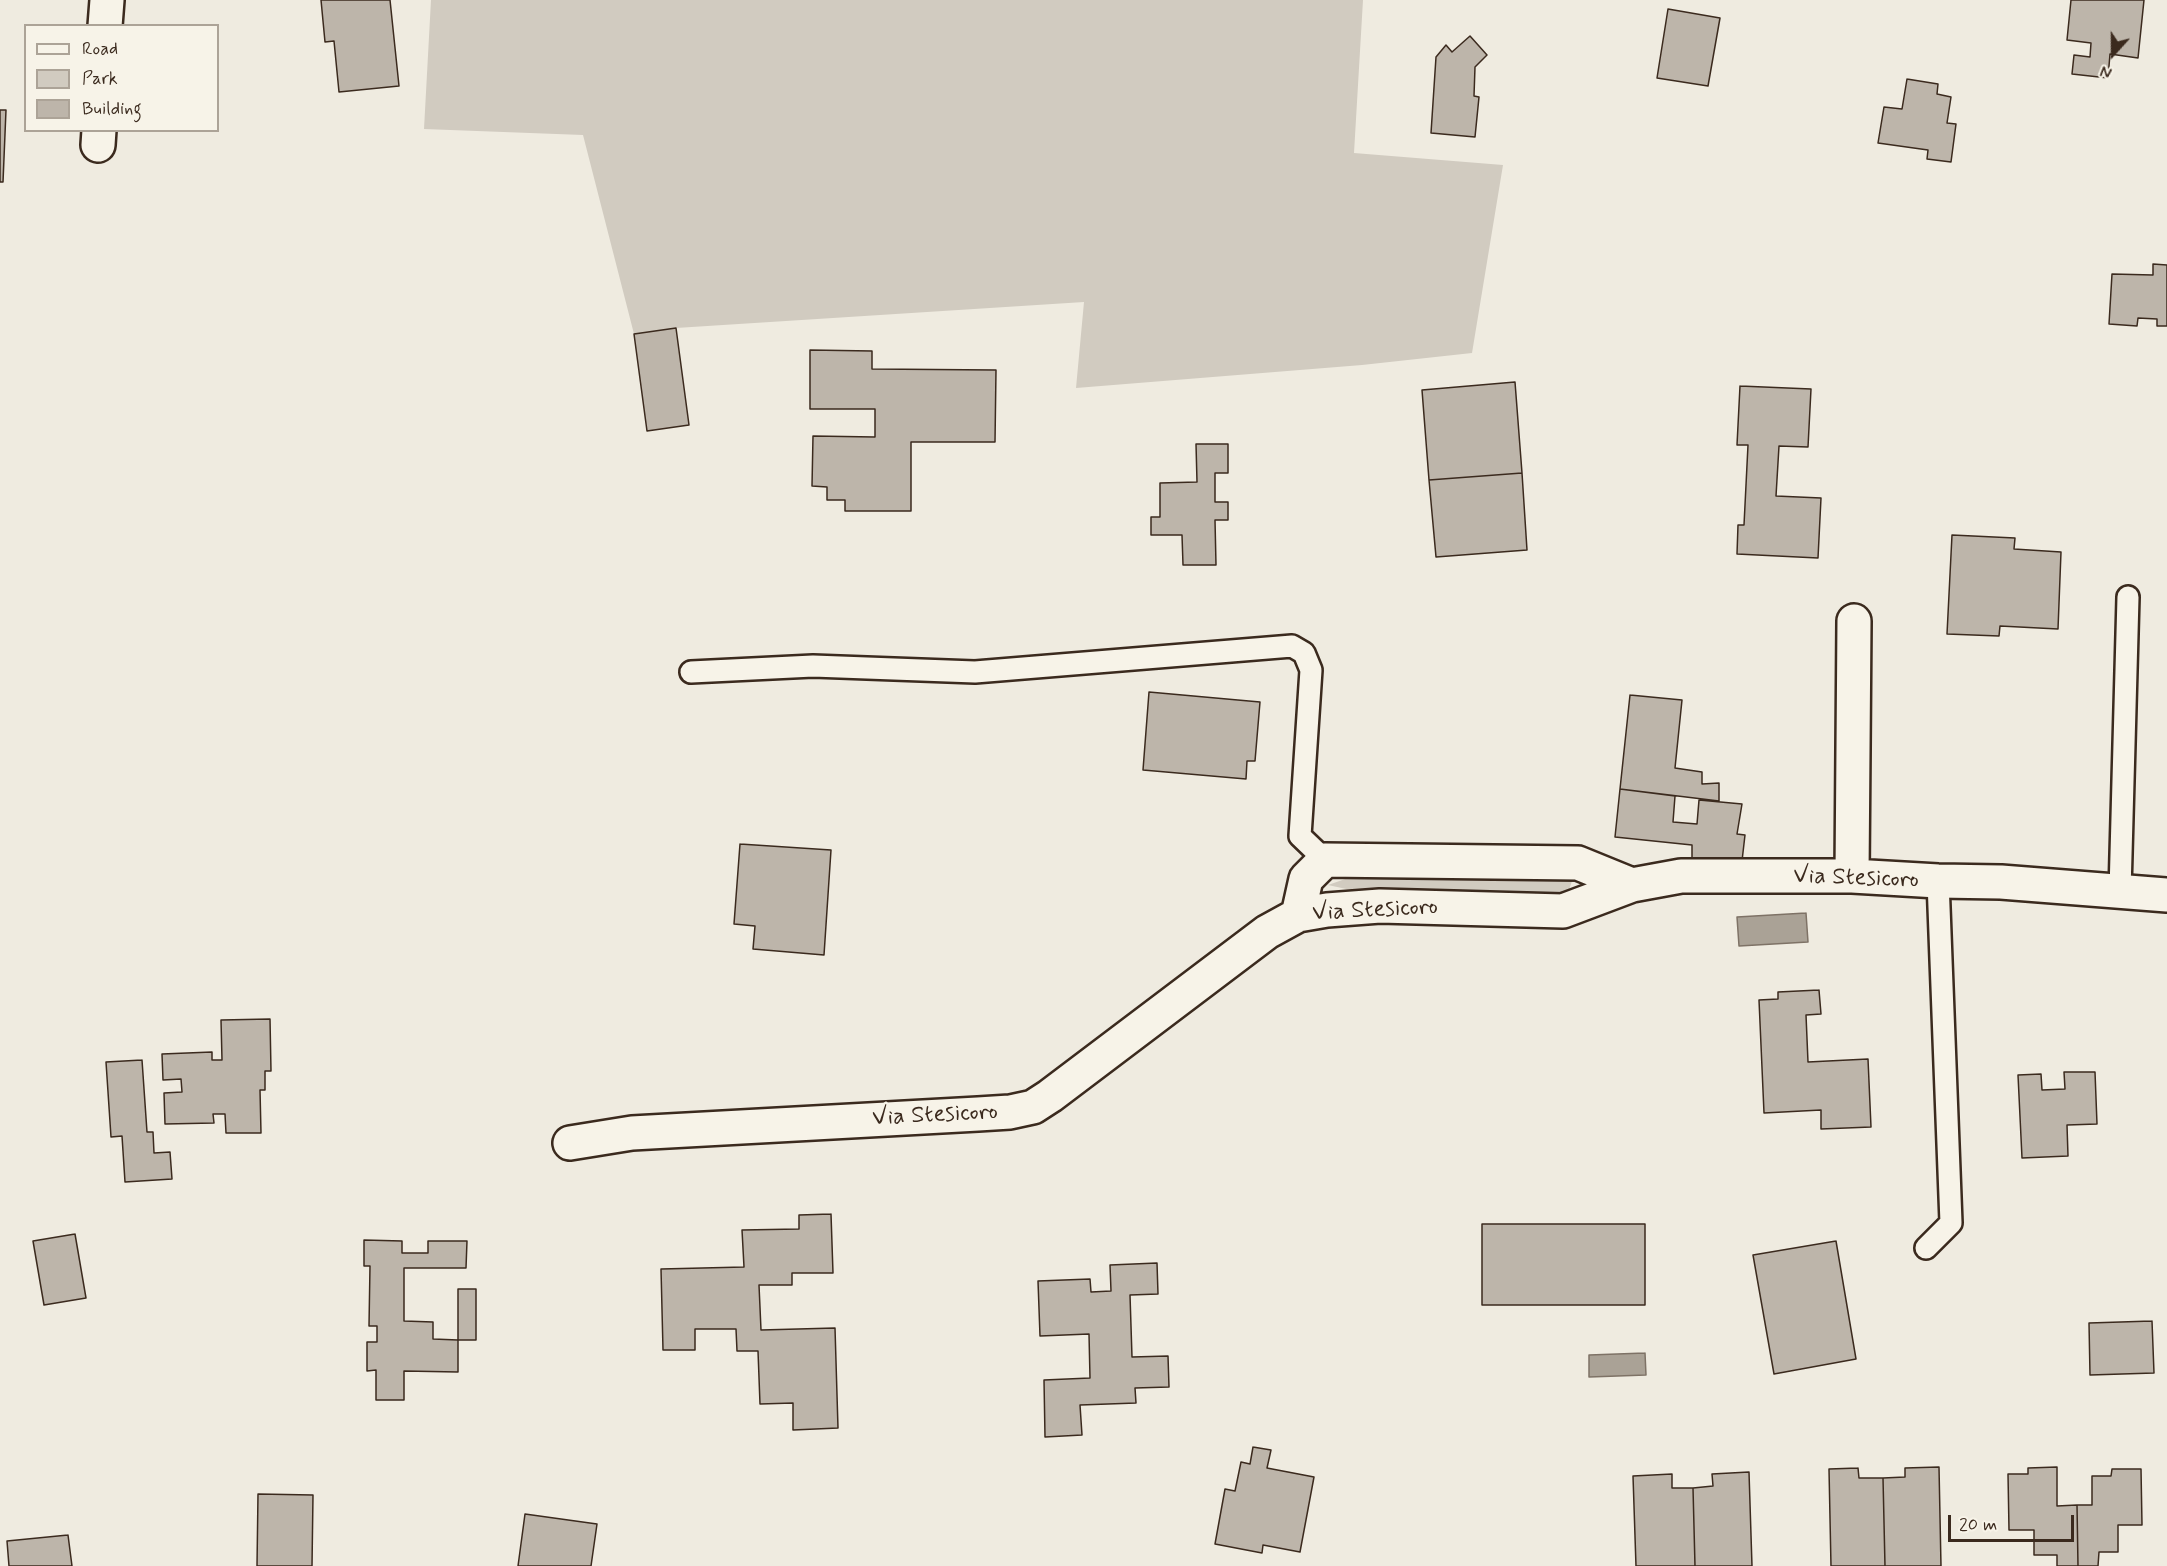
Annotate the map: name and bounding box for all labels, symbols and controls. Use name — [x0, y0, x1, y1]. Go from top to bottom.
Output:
legend — [24, 24, 219, 132]
north arrow — [2083, 24, 2143, 84]
text: Road — [82, 37, 118, 61]
text: N — [2098, 60, 2115, 83]
text: Park — [82, 67, 118, 91]
text: Building — [82, 97, 142, 121]
street label: Via Stesicoro — [1793, 862, 1919, 896]
street label: Via Stesicoro — [1311, 893, 1439, 929]
street label: Via Stesicoro — [871, 1098, 999, 1134]
scale bar — [1951, 1503, 2077, 1541]
text: 20 m — [1959, 1513, 1997, 1537]

